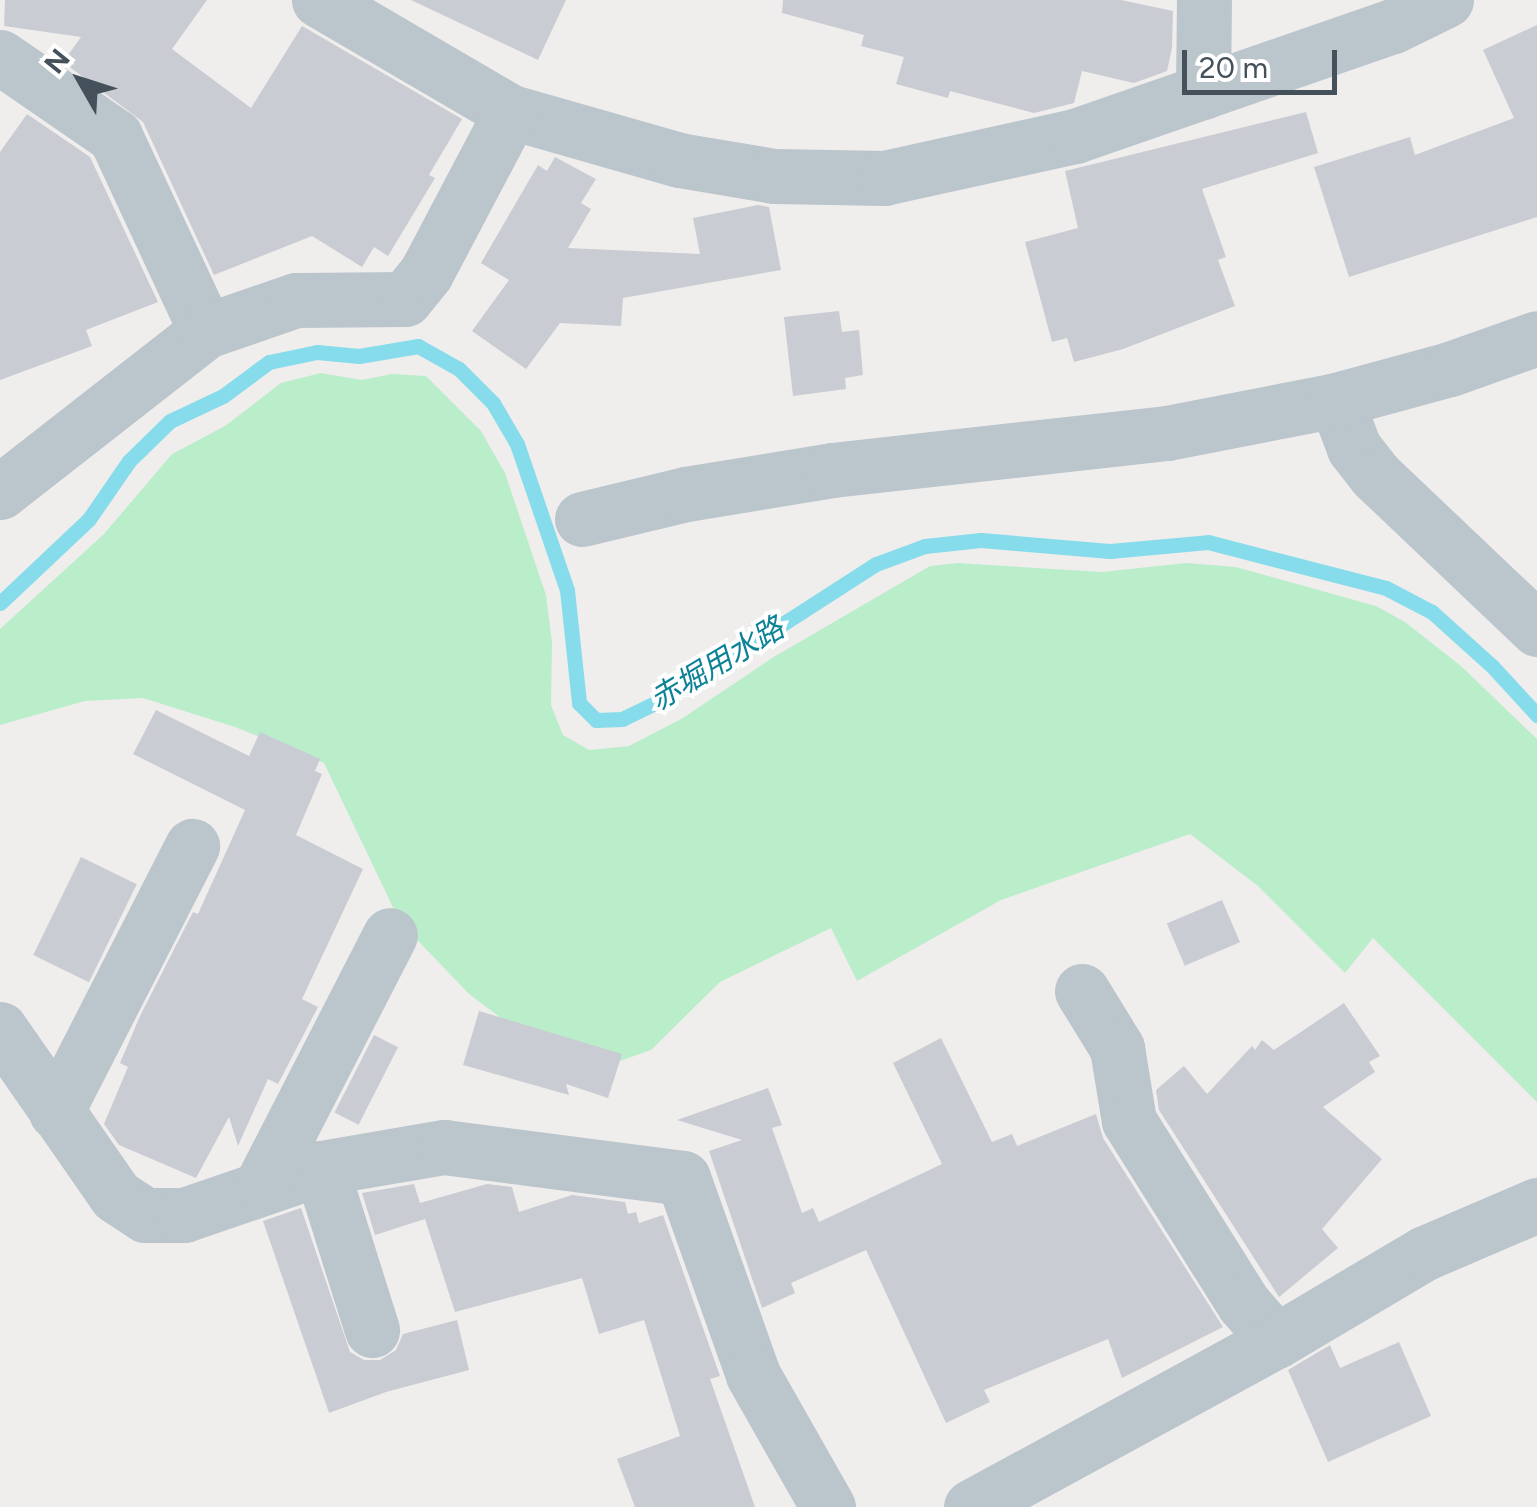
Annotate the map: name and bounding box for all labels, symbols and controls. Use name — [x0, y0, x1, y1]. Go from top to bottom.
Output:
north arrow — [30, 30, 130, 130]
scale bar — [1187, 30, 1342, 92]
text: N — [37, 42, 77, 80]
text: 20 m — [1199, 49, 1268, 86]
water label: 赤堀用水路 — [643, 610, 791, 718]

